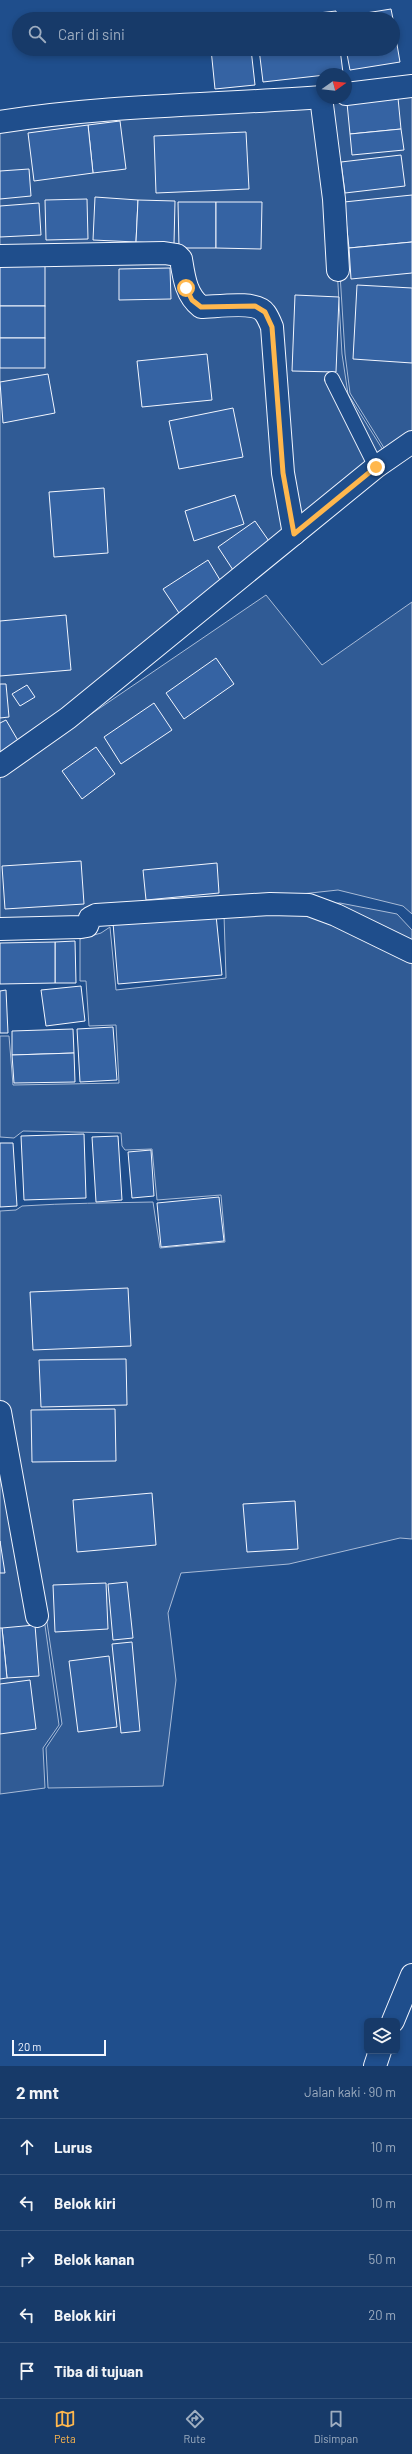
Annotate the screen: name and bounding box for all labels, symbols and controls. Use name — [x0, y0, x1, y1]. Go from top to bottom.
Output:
search box — [12, 12, 400, 56]
icon: search — [26, 23, 48, 45]
text: Cari di sini — [58, 25, 125, 43]
north arrow — [316, 68, 352, 104]
route start — [177, 279, 195, 297]
route end — [367, 458, 385, 476]
map controls — [364, 2018, 400, 2054]
button: layers — [364, 2018, 400, 2054]
scale bar — [12, 2038, 106, 2057]
text: 20 m — [18, 2040, 41, 2053]
text: 2 mnt — [16, 2082, 59, 2102]
text: Jalan kaki · 90 m — [304, 2084, 396, 2100]
icon: ahead — [16, 2136, 38, 2158]
text: Lurus — [54, 2138, 92, 2156]
text: 10 m — [371, 2139, 396, 2155]
icon: left — [16, 2192, 38, 2214]
text: Belok kiri — [54, 2194, 116, 2212]
text: 10 m — [371, 2195, 396, 2211]
icon: right — [16, 2248, 38, 2270]
text: Belok kanan — [54, 2250, 134, 2268]
text: 50 m — [369, 2251, 396, 2267]
icon: left — [16, 2304, 38, 2326]
text: Belok kiri — [54, 2306, 116, 2324]
text: 20 m — [368, 2307, 396, 2323]
icon: arrive — [16, 2360, 38, 2382]
text: Tiba di tujuan — [54, 2362, 143, 2380]
tab: Peta — [54, 2408, 76, 2445]
tab: Rute — [184, 2408, 206, 2445]
tab: Disimpan — [314, 2408, 358, 2445]

